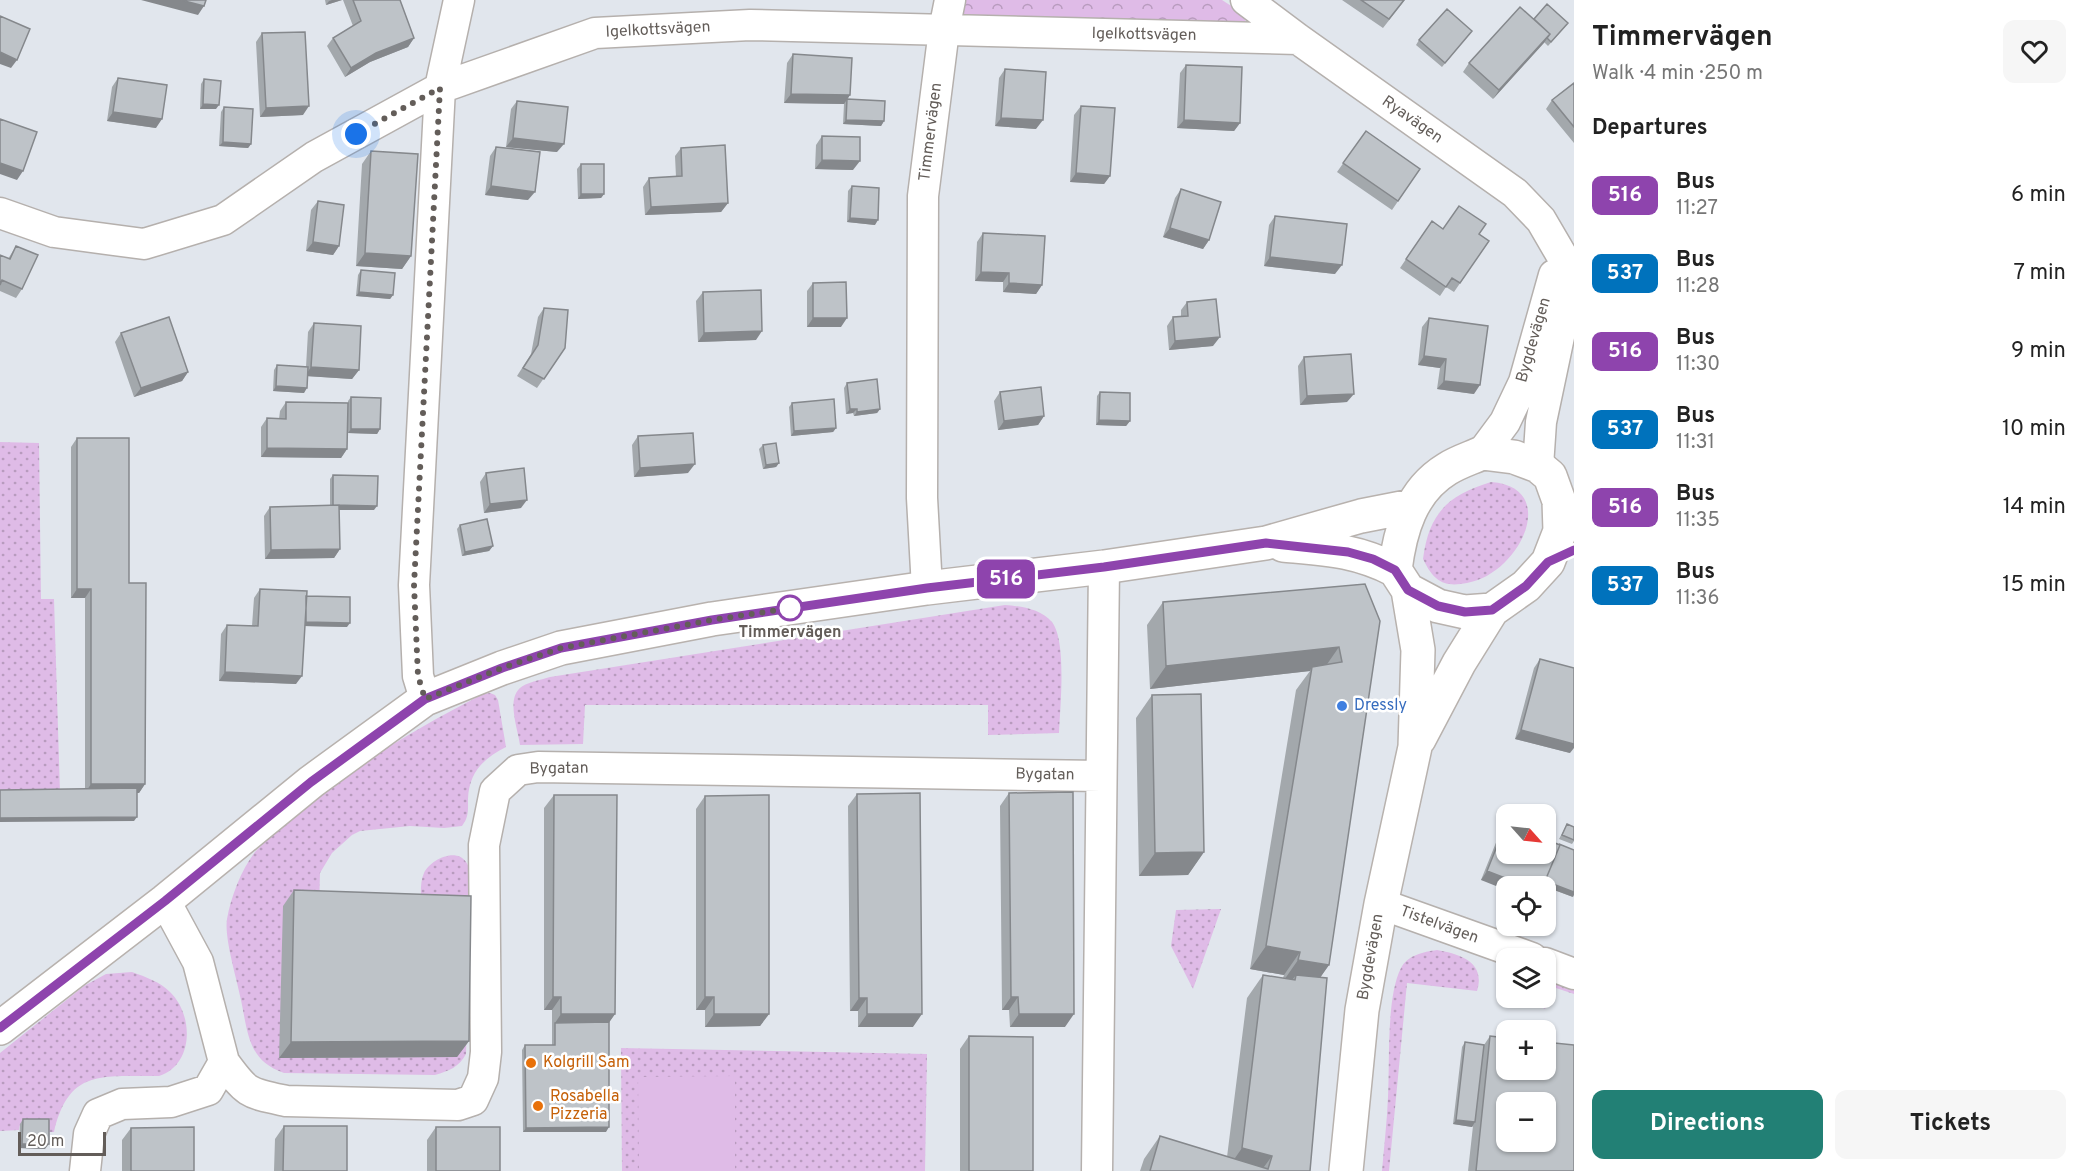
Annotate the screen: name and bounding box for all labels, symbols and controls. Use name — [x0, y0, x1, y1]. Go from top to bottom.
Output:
street label: Igelkottsvägen — [605, 17, 711, 43]
text: Timmervägen — [1592, 20, 1773, 56]
button: heart — [2003, 20, 2066, 83]
street label: Igelkottsvägen — [1091, 24, 1197, 46]
text: Walk · 4 min · 250 m — [1592, 61, 1763, 87]
street label: Timmervägen — [915, 82, 947, 182]
street label: Ryavägen — [1378, 92, 1446, 148]
text: Departures — [1592, 115, 1708, 142]
your location — [341, 119, 371, 149]
text: Bus — [1676, 169, 1715, 196]
text: 516 — [1608, 182, 1642, 209]
text: 6 min — [2011, 182, 2066, 209]
text: 11:27 — [1676, 196, 1718, 222]
text: Bus — [1676, 247, 1715, 274]
text: 537 — [1607, 260, 1643, 287]
text: 7 min — [2014, 260, 2066, 287]
text: 11:28 — [1676, 274, 1720, 300]
street label: Bygdevägen — [1512, 295, 1556, 385]
text: Bus — [1676, 325, 1715, 352]
text: 516 — [1608, 338, 1642, 365]
text: 9 min — [2011, 338, 2066, 365]
text: 11:30 — [1676, 352, 1720, 378]
text: Bus — [1676, 403, 1715, 430]
text: 537 — [1607, 416, 1643, 443]
text: 10 min — [2002, 416, 2066, 443]
text: 11:31 — [1676, 430, 1715, 456]
text: Bus — [1676, 481, 1715, 508]
text: 516 — [1608, 494, 1642, 521]
text: 14 min — [2003, 494, 2066, 521]
text: 11:35 — [1676, 508, 1720, 534]
text: Bus — [1676, 559, 1715, 586]
line badge: 516 — [972, 560, 1040, 598]
text: 516 — [989, 566, 1023, 593]
text: 537 — [1607, 572, 1643, 599]
text: 15 min — [2002, 572, 2066, 599]
text: 11:36 — [1676, 586, 1719, 612]
marker: Timmervägen — [777, 595, 803, 621]
place label: Timmervägen — [738, 623, 842, 643]
place label: Dressly — [1354, 696, 1407, 716]
marker: Dressly — [1335, 699, 1349, 713]
street label: Bygatan — [529, 758, 589, 780]
street label: Bygatan — [1015, 764, 1075, 786]
north arrow — [1496, 804, 1556, 864]
map controls — [1496, 804, 1556, 1152]
button: locate — [1496, 876, 1556, 936]
street label: Tistelvägen — [1397, 902, 1481, 948]
street label: Bygdevägen — [1354, 912, 1388, 1002]
button: layers — [1496, 948, 1556, 1008]
button: + — [1496, 1020, 1556, 1080]
place label: Kolgrill Sam — [543, 1053, 630, 1073]
marker: Kolgrill Sam — [524, 1056, 538, 1070]
place label: Rosabella Pizzeria — [550, 1087, 619, 1125]
button: Directions — [1592, 1090, 1823, 1159]
button: Tickets — [1835, 1090, 2066, 1159]
button: − — [1496, 1092, 1556, 1152]
marker: Rosabella Pizzeria — [531, 1099, 545, 1113]
scale bar — [18, 1129, 106, 1156]
text: 20 m — [27, 1132, 64, 1152]

